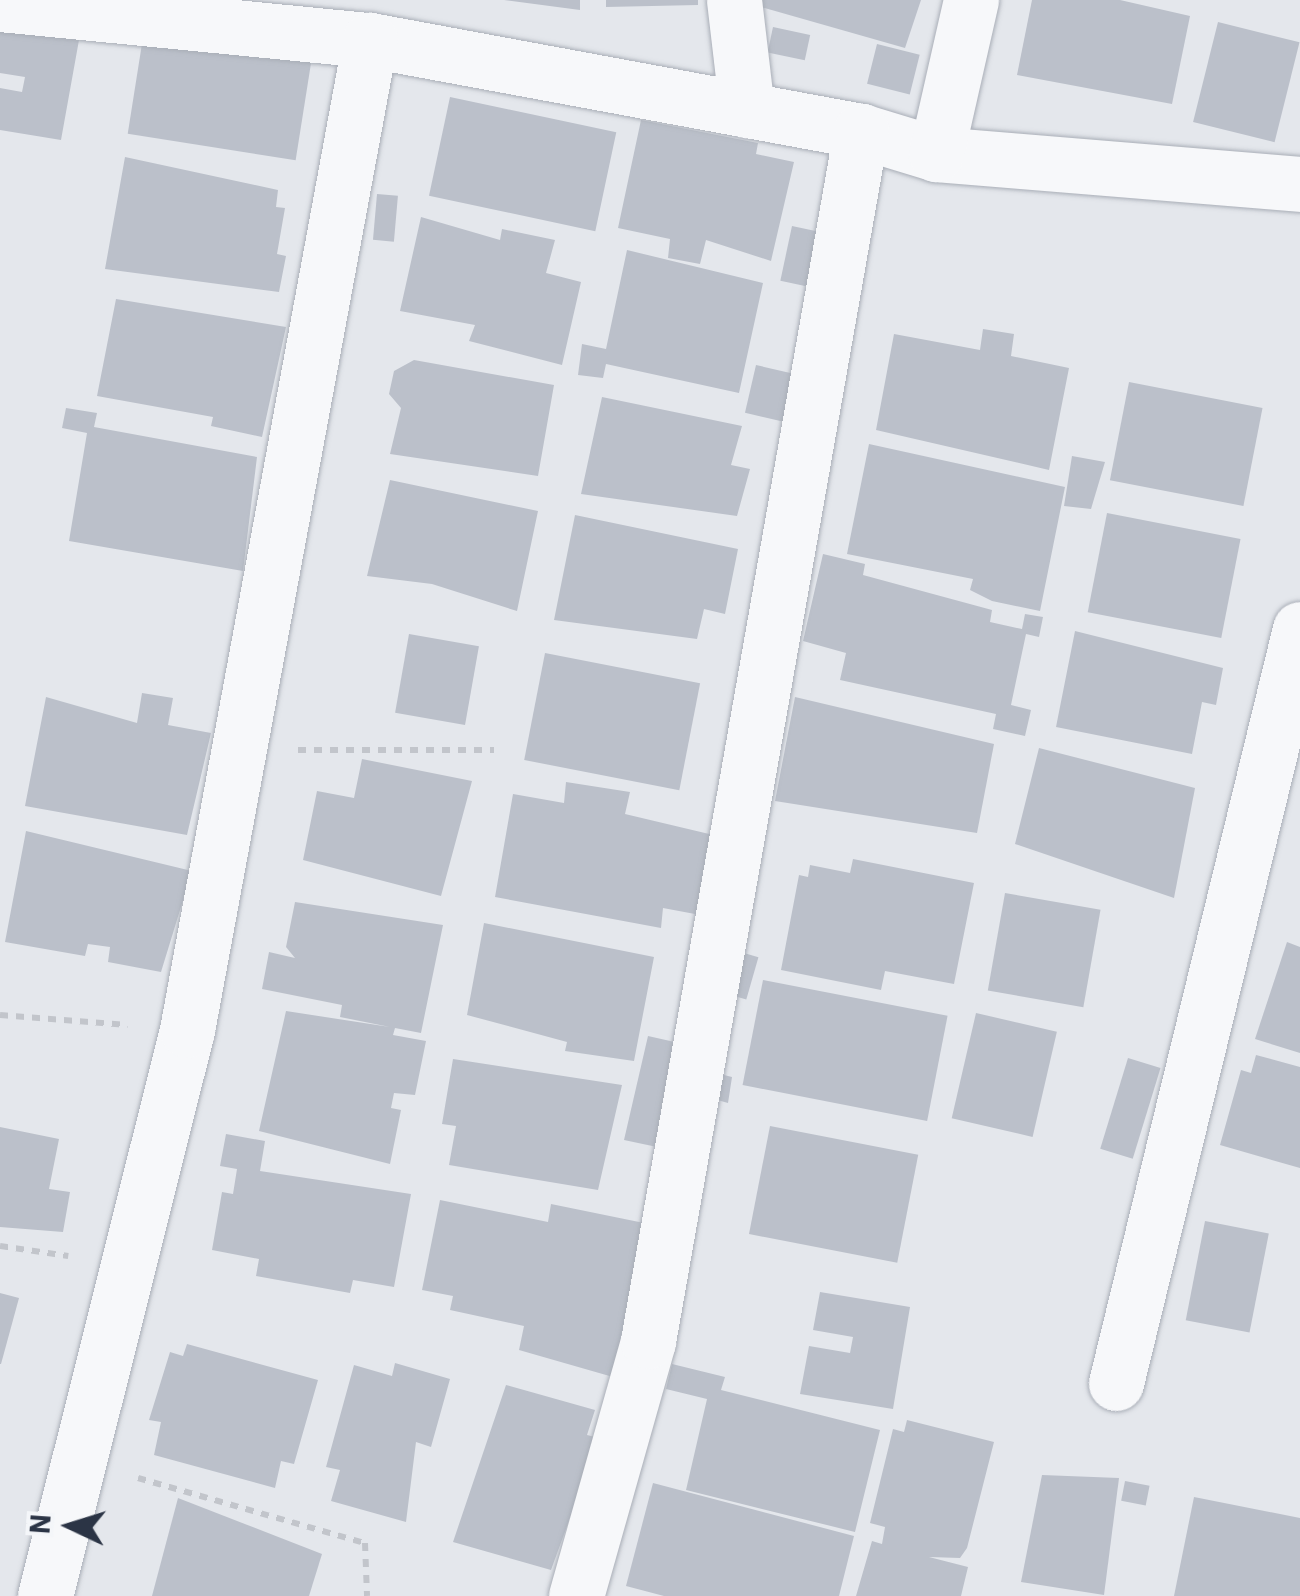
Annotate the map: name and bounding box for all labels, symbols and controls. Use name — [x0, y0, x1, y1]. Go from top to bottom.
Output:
north arrow — [20, 1476, 120, 1576]
text: N — [20, 1512, 59, 1535]

